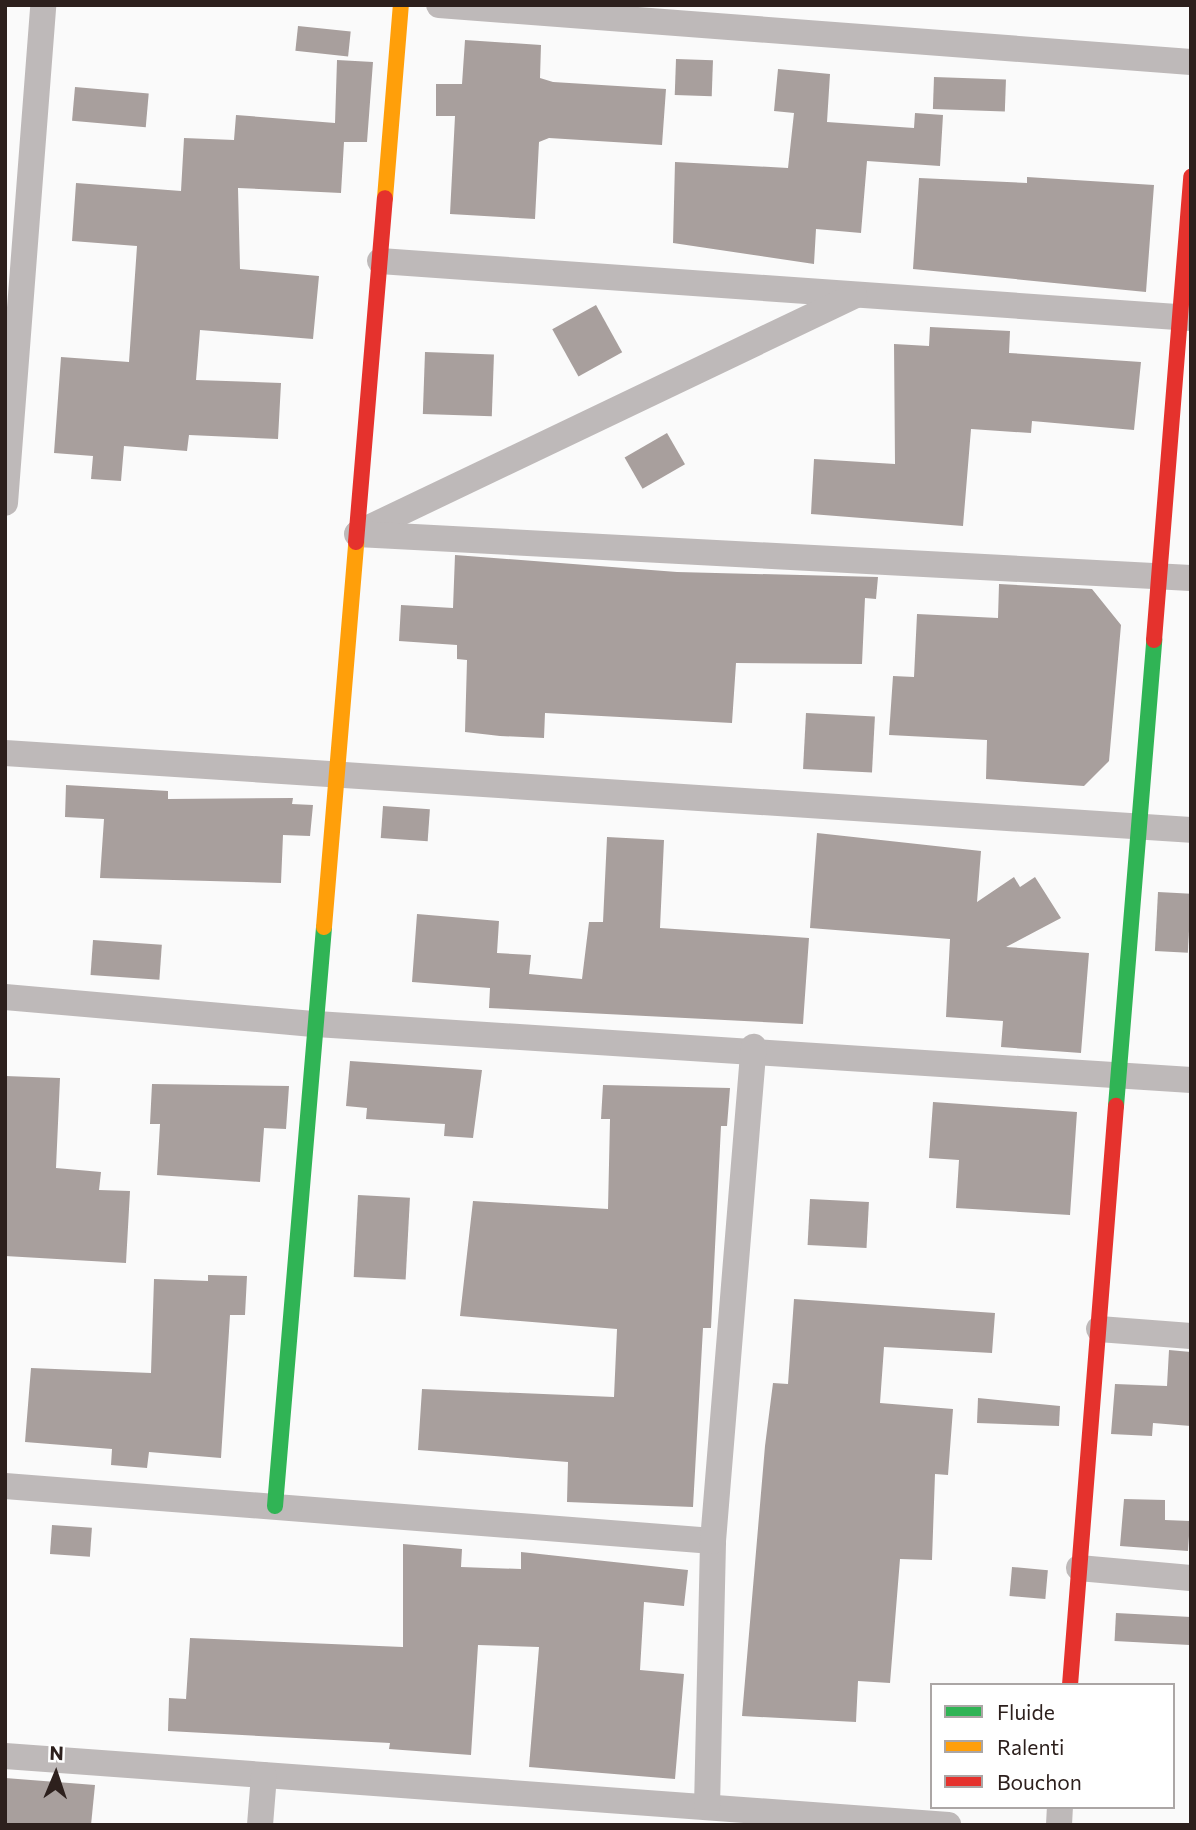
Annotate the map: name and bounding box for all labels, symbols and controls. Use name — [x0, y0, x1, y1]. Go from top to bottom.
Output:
legend — [930, 1683, 1175, 1809]
text: Fluide — [997, 1699, 1055, 1724]
text: Ralenti — [997, 1734, 1064, 1759]
north arrow — [21, 1739, 91, 1809]
text: N — [49, 1741, 64, 1764]
text: Bouchon — [997, 1769, 1082, 1794]

